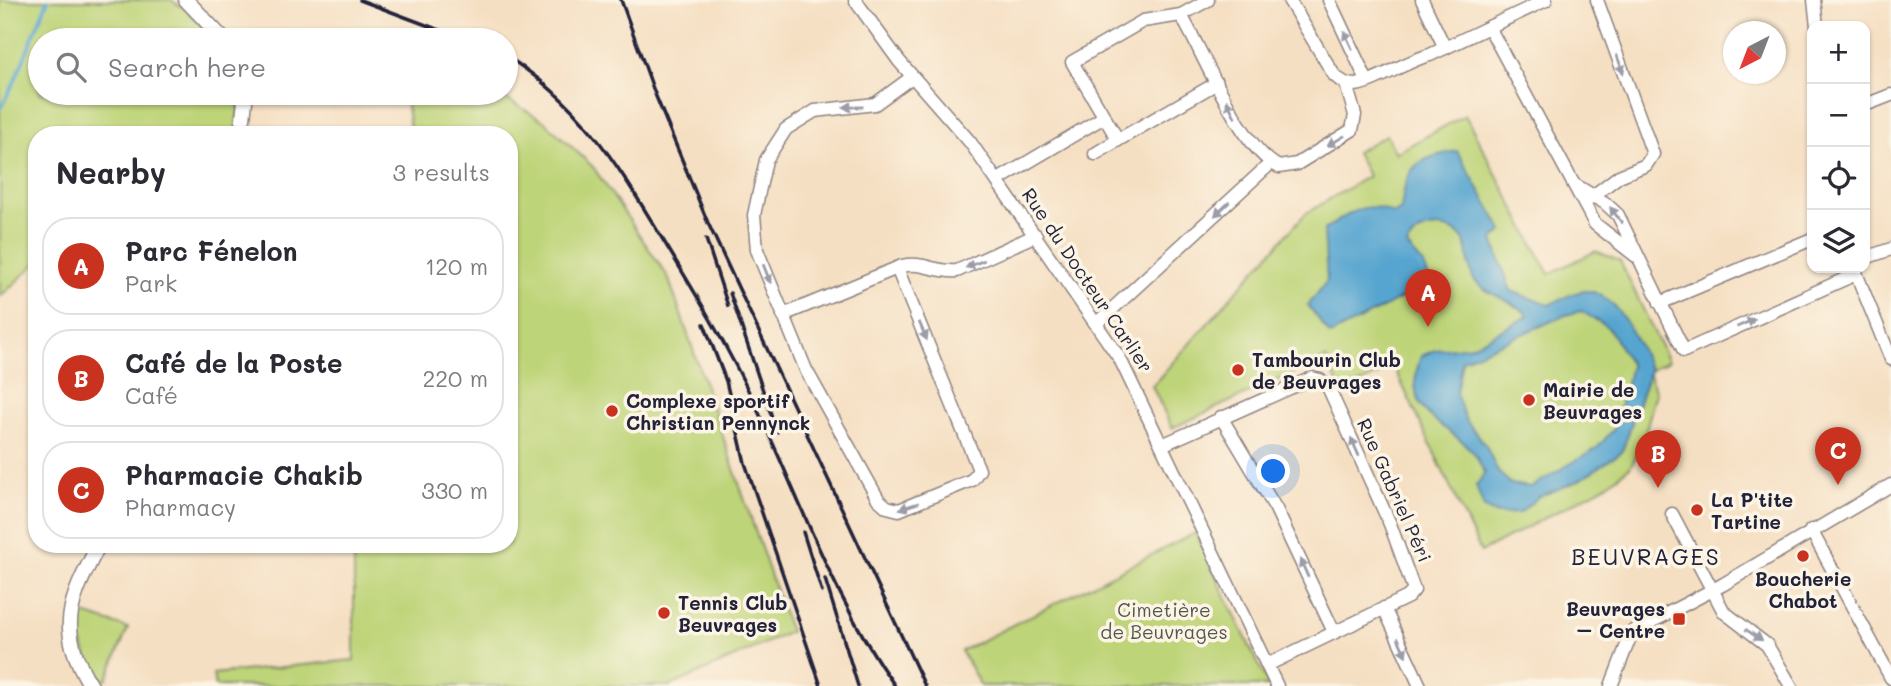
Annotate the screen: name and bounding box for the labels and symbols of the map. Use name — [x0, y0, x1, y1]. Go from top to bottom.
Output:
north arrow — [1723, 21, 1786, 84]
one-way arrow — [1342, 30, 1354, 50]
one-way arrow — [1615, 53, 1626, 74]
one-way arrow — [1225, 99, 1237, 119]
one-way arrow — [842, 101, 864, 113]
one-way arrow — [1326, 134, 1346, 147]
street label: Rue du Docteur Carlier — [1017, 183, 1159, 377]
one-way arrow — [1213, 201, 1230, 218]
one-way arrow — [1609, 206, 1623, 225]
one-way arrow — [964, 259, 985, 270]
one-way arrow — [761, 264, 772, 285]
pin: A — [1405, 269, 1451, 327]
one-way arrow — [1736, 317, 1756, 329]
one-way arrow — [917, 321, 929, 341]
place label: Tambourin Club de Beuvrages — [1252, 347, 1401, 394]
marker: Tambourin Club de Beuvrages — [1230, 362, 1246, 378]
place label: Mairie de Beuvrages — [1543, 377, 1642, 424]
place label: Complexe sportif Christian Pennynck — [626, 388, 810, 435]
marker: Mairie de Beuvrages — [1521, 392, 1537, 408]
marker: Complexe sportif Christian Pennynck — [604, 403, 620, 419]
street label: Rue Gabriel Péri — [1352, 414, 1438, 566]
pin: C — [1815, 427, 1861, 485]
pin: B — [1635, 430, 1681, 488]
one-way arrow — [1349, 437, 1361, 457]
your location — [1256, 454, 1290, 488]
place label: La P'tite Tartine — [1711, 487, 1793, 534]
one-way arrow — [898, 501, 919, 512]
marker: La P'tite Tartine — [1689, 502, 1705, 518]
district label: BEUVRAGES — [1571, 541, 1721, 571]
marker: Boucherie Chabot — [1795, 548, 1811, 564]
one-way arrow — [1298, 558, 1309, 579]
place label: Boucherie Chabot — [1755, 566, 1851, 613]
place label: Tennis Club Beuvrages — [678, 590, 787, 637]
place label: Beuvrages – Centre — [1566, 596, 1665, 643]
park label: Cimetière de Beuvrages — [1100, 597, 1228, 644]
marker: Tennis Club Beuvrages — [656, 605, 672, 621]
marker: Beuvrages – Centre — [1671, 611, 1687, 627]
one-way arrow — [1745, 628, 1764, 641]
one-way arrow — [1396, 637, 1408, 657]

